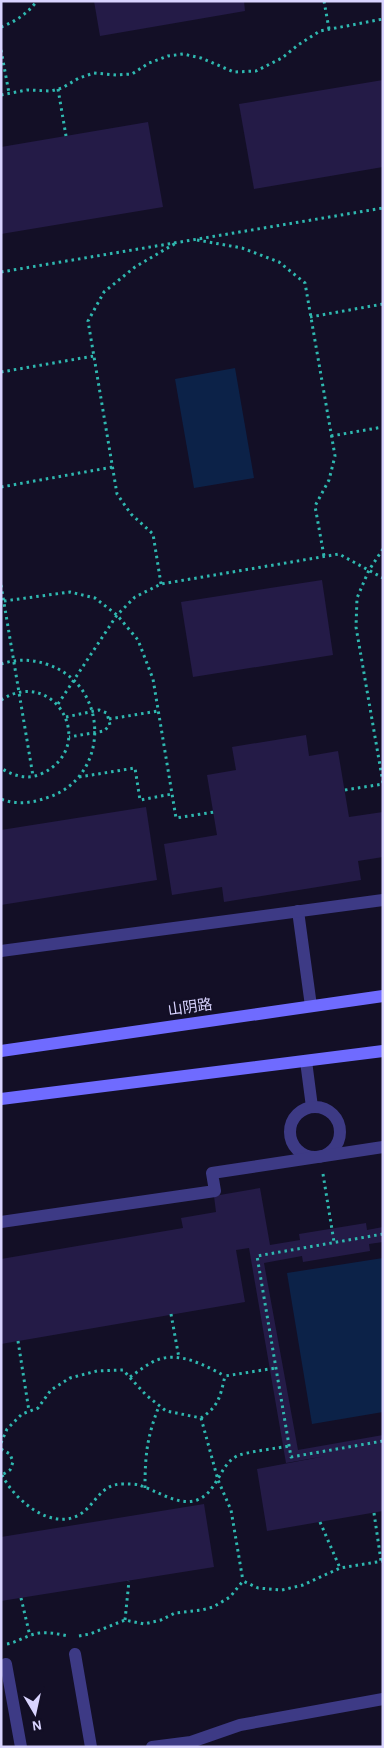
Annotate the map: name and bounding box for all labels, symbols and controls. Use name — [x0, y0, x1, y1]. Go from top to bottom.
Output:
street label: 山阴路 — [167, 996, 213, 1018]
north arrow — [10, 1688, 60, 1738]
text: N — [31, 1717, 43, 1733]

